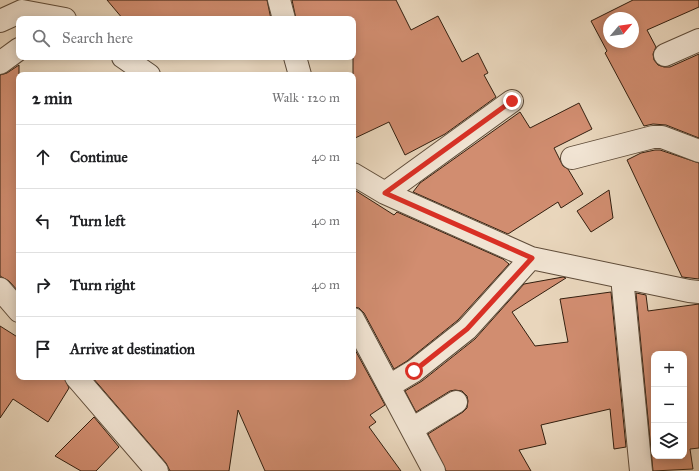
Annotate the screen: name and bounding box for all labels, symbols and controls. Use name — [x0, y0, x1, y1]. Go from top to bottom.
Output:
north arrow — [603, 12, 639, 48]
search box — [16, 16, 356, 60]
icon: search — [30, 27, 52, 49]
text: Search here — [62, 29, 133, 47]
text: 2 min — [32, 88, 72, 109]
text: Walk · 120 m — [272, 90, 340, 106]
route end — [503, 92, 521, 110]
icon: ahead — [32, 146, 54, 168]
text: Continue — [70, 148, 128, 166]
text: 40 m — [311, 149, 340, 165]
icon: left — [32, 210, 54, 232]
text: Turn left — [70, 212, 126, 230]
text: 40 m — [311, 213, 340, 229]
icon: right — [32, 274, 54, 296]
text: Turn right — [70, 276, 135, 294]
text: 40 m — [311, 277, 340, 293]
icon: arrive — [32, 338, 54, 360]
text: Arrive at destination — [70, 340, 195, 358]
map controls — [651, 351, 687, 459]
button: + — [651, 351, 687, 387]
route start — [405, 362, 423, 380]
button: − — [651, 387, 687, 423]
button: layers — [651, 423, 687, 459]

